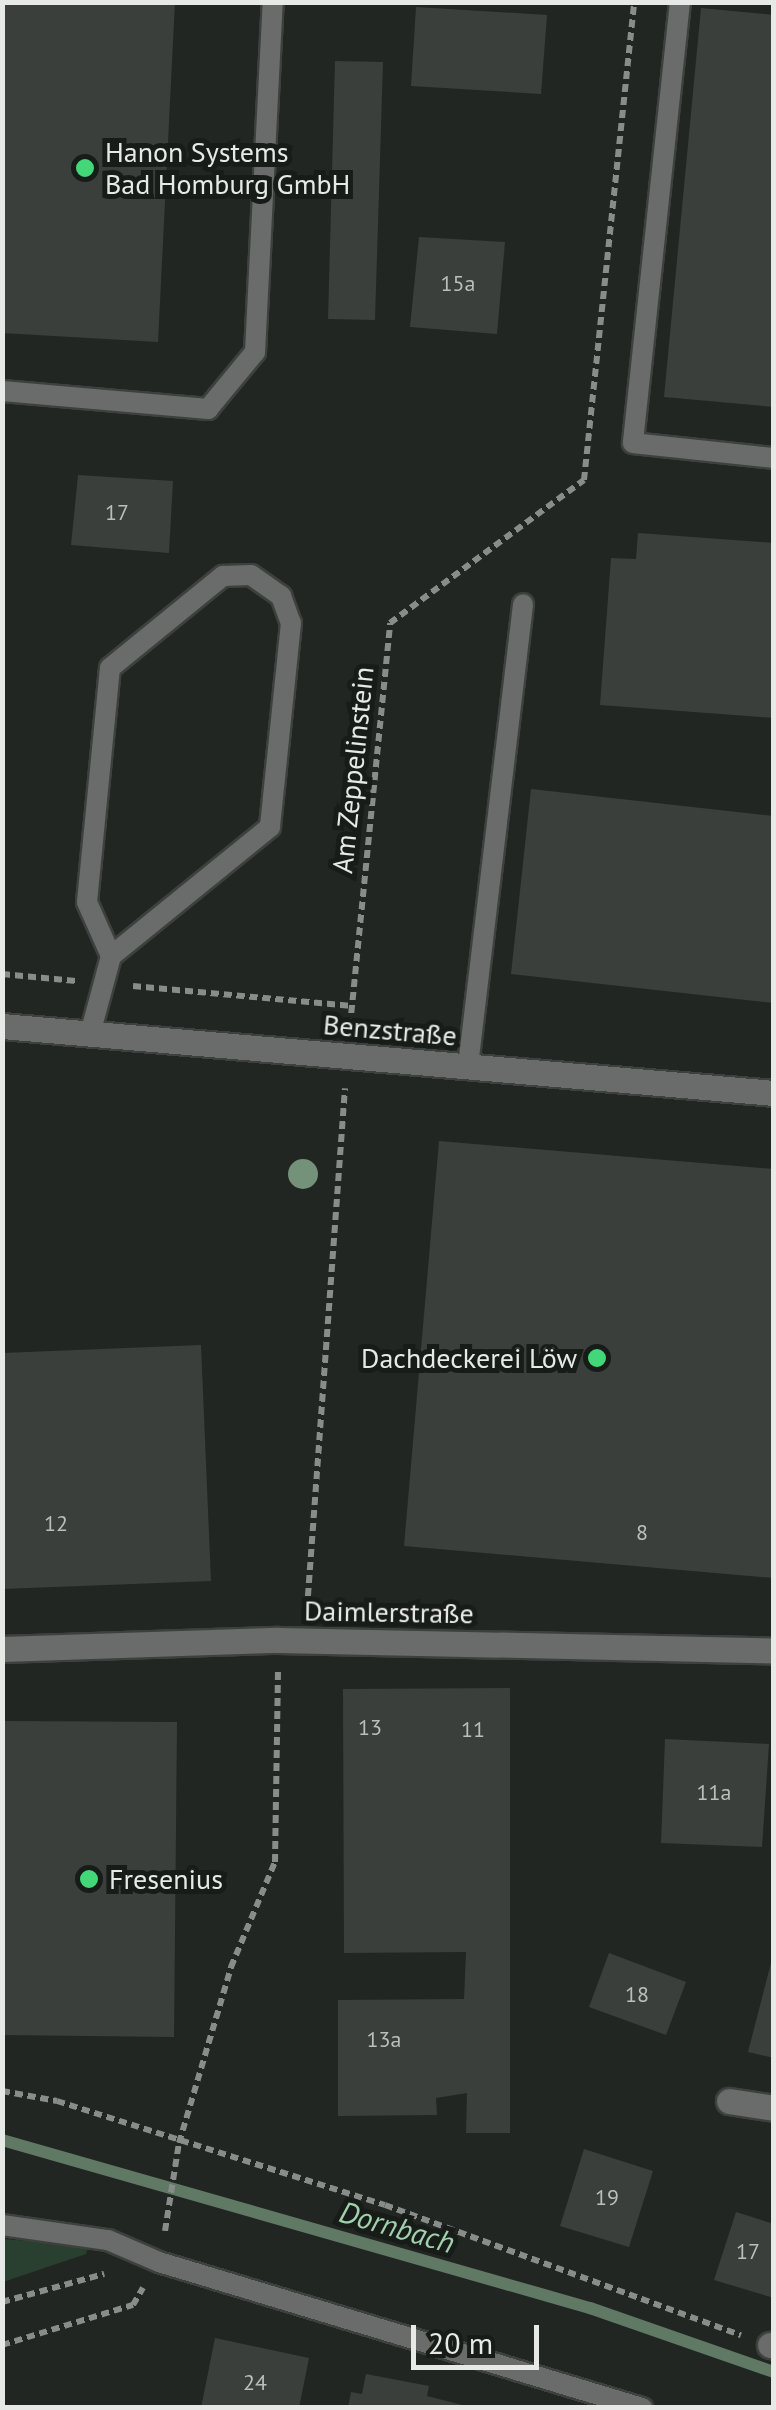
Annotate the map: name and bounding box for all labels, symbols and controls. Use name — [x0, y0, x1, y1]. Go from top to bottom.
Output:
place label: Hanon Systems Bad Homburg GmbH — [105, 135, 350, 201]
marker: Hanon Systems Bad Homburg GmbH — [74, 157, 96, 179]
house number: 15a — [441, 271, 475, 297]
house number: 17 — [105, 500, 129, 526]
street label: Am Zeppelinstein — [325, 665, 381, 875]
street label: Benzstraße — [322, 1007, 458, 1053]
place label: Dachdeckerei Löw — [361, 1341, 577, 1375]
marker: Dachdeckerei Löw — [586, 1347, 608, 1369]
house number: 12 — [44, 1511, 68, 1537]
house number: 8 — [636, 1520, 648, 1546]
street label: Daimlerstraße — [304, 1594, 474, 1630]
house number: 13 — [358, 1715, 382, 1741]
house number: 11 — [461, 1717, 485, 1743]
house number: 11a — [697, 1780, 731, 1806]
place label: Fresenius — [109, 1862, 223, 1896]
marker: Fresenius — [78, 1868, 100, 1890]
house number: 18 — [625, 1982, 649, 2008]
house number: 13a — [367, 2027, 401, 2053]
house number: 19 — [595, 2185, 619, 2211]
water label: Dornbach — [335, 2193, 459, 2261]
house number: 17 — [736, 2239, 760, 2265]
scale bar — [416, 2305, 544, 2367]
text: 20 m — [428, 2323, 493, 2362]
house number: 24 — [243, 2370, 267, 2396]

